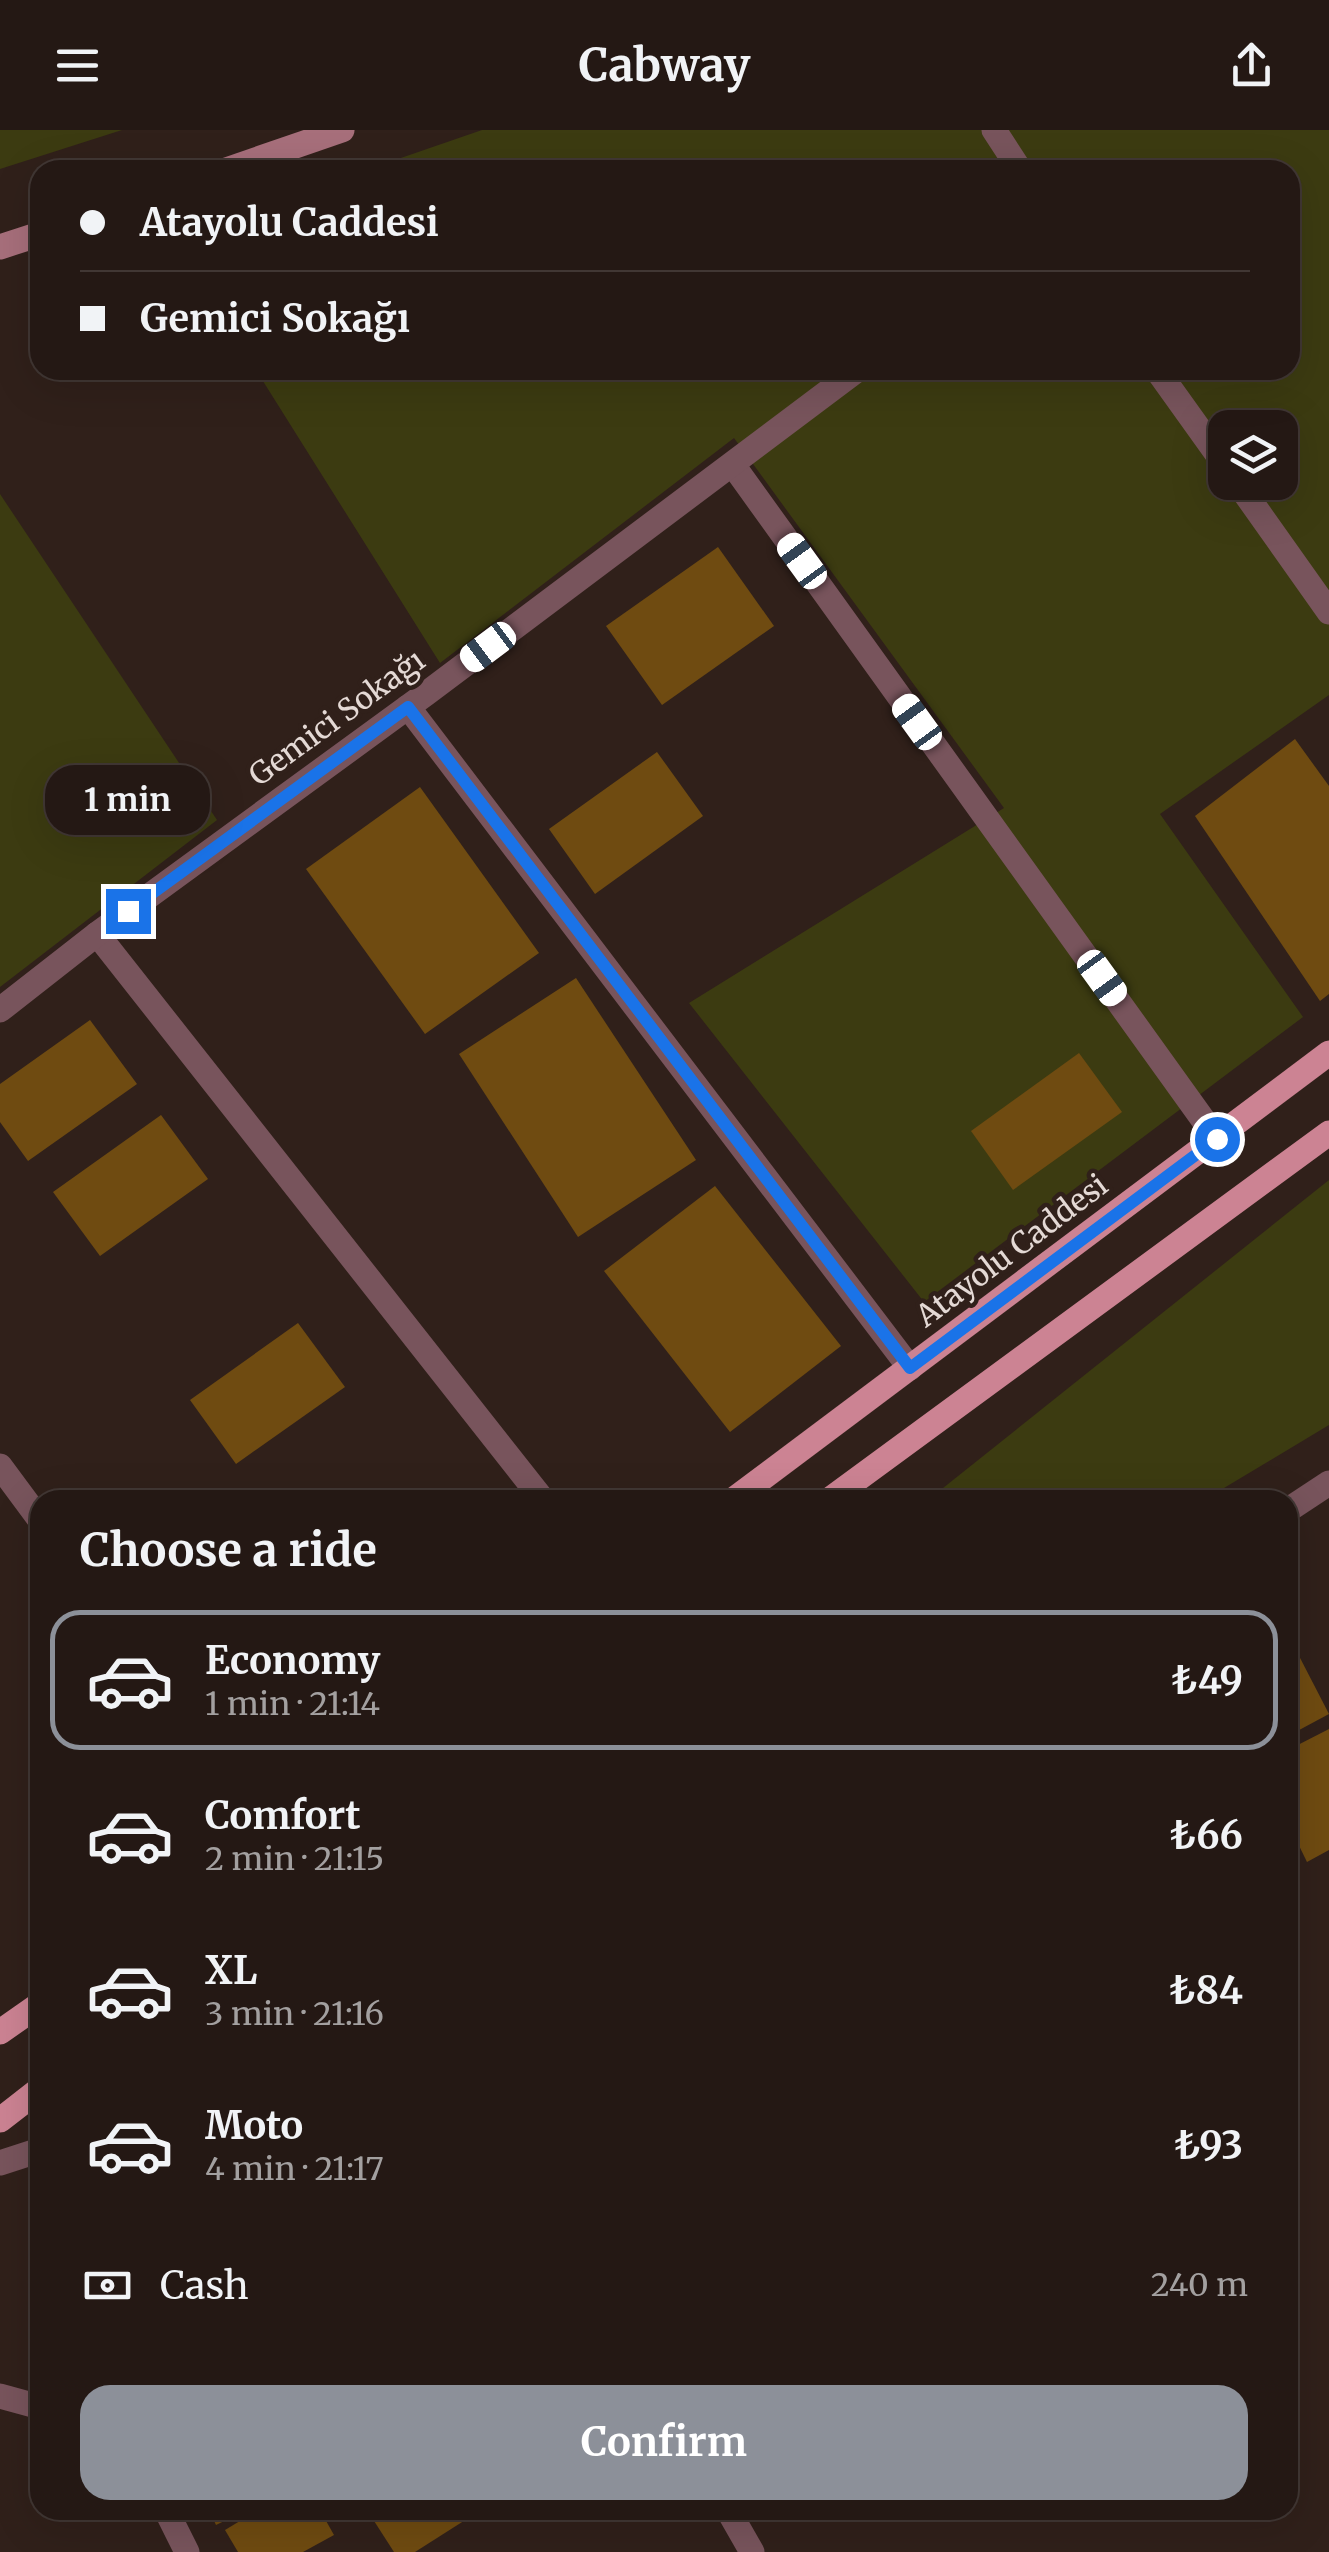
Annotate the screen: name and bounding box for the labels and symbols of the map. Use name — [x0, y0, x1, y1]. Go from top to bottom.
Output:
car — [772, 528, 832, 594]
car — [455, 617, 521, 677]
street label: Gemici Sokağı — [241, 641, 432, 794]
car — [887, 689, 947, 755]
callout: 1 min — [46, 766, 210, 836]
route end — [106, 889, 151, 934]
car — [1072, 945, 1132, 1011]
route start — [1195, 1117, 1240, 1162]
street label: Atayolu Caddesi — [907, 1166, 1115, 1335]

